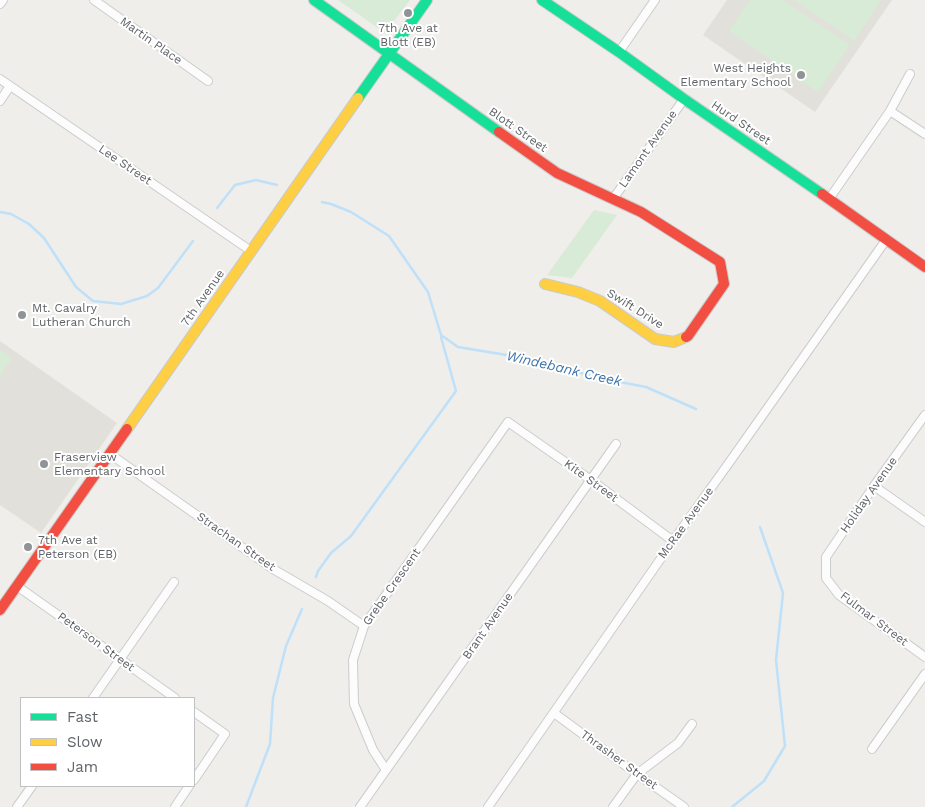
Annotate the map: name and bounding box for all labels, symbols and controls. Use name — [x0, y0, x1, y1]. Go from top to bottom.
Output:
marker: 7th Ave at Blott (EB) — [402, 7, 414, 19]
street label: Martin Place — [117, 14, 185, 68]
place label: 7th Ave at Blott (EB) — [378, 21, 438, 49]
place label: West Heights Elementary School — [680, 61, 791, 89]
marker: West Heights Elementary School — [795, 69, 807, 81]
street label: Hurd Street — [709, 98, 773, 148]
street label: Blott Street — [486, 105, 550, 155]
street label: Lamont Avenue — [616, 107, 680, 191]
street label: Lee Street — [96, 142, 154, 188]
street label: 7th Avenue — [178, 267, 228, 329]
street label: Swift Drive — [604, 286, 666, 332]
place label: Mt. Cavalry Lutheran Church — [32, 301, 131, 329]
marker: Mt. Cavalry Lutheran Church — [16, 309, 28, 321]
water label: Windebank Creek — [505, 348, 623, 390]
place label: Fraserview Elementary School — [54, 450, 165, 478]
street label: Holiday Avenue — [837, 454, 901, 536]
street label: Kite Street — [561, 457, 621, 505]
marker: Fraserview Elementary School — [38, 458, 50, 470]
street label: McRae Avenue — [655, 484, 717, 562]
street label: Strachan Street — [194, 509, 278, 575]
place label: 7th Ave at Peterson (EB) — [38, 533, 117, 561]
marker: 7th Ave at Peterson (EB) — [22, 541, 34, 553]
street label: Grebe Crescent — [360, 546, 424, 628]
street label: Fulmar Street — [837, 589, 911, 649]
street label: Brant Avenue — [460, 590, 516, 662]
street label: Peterson Street — [55, 609, 137, 675]
legend — [20, 697, 195, 787]
text: Fast — [67, 708, 98, 726]
street label: Thrasher Street — [578, 727, 660, 793]
text: Slow — [67, 733, 103, 751]
text: Jam — [67, 758, 98, 776]

